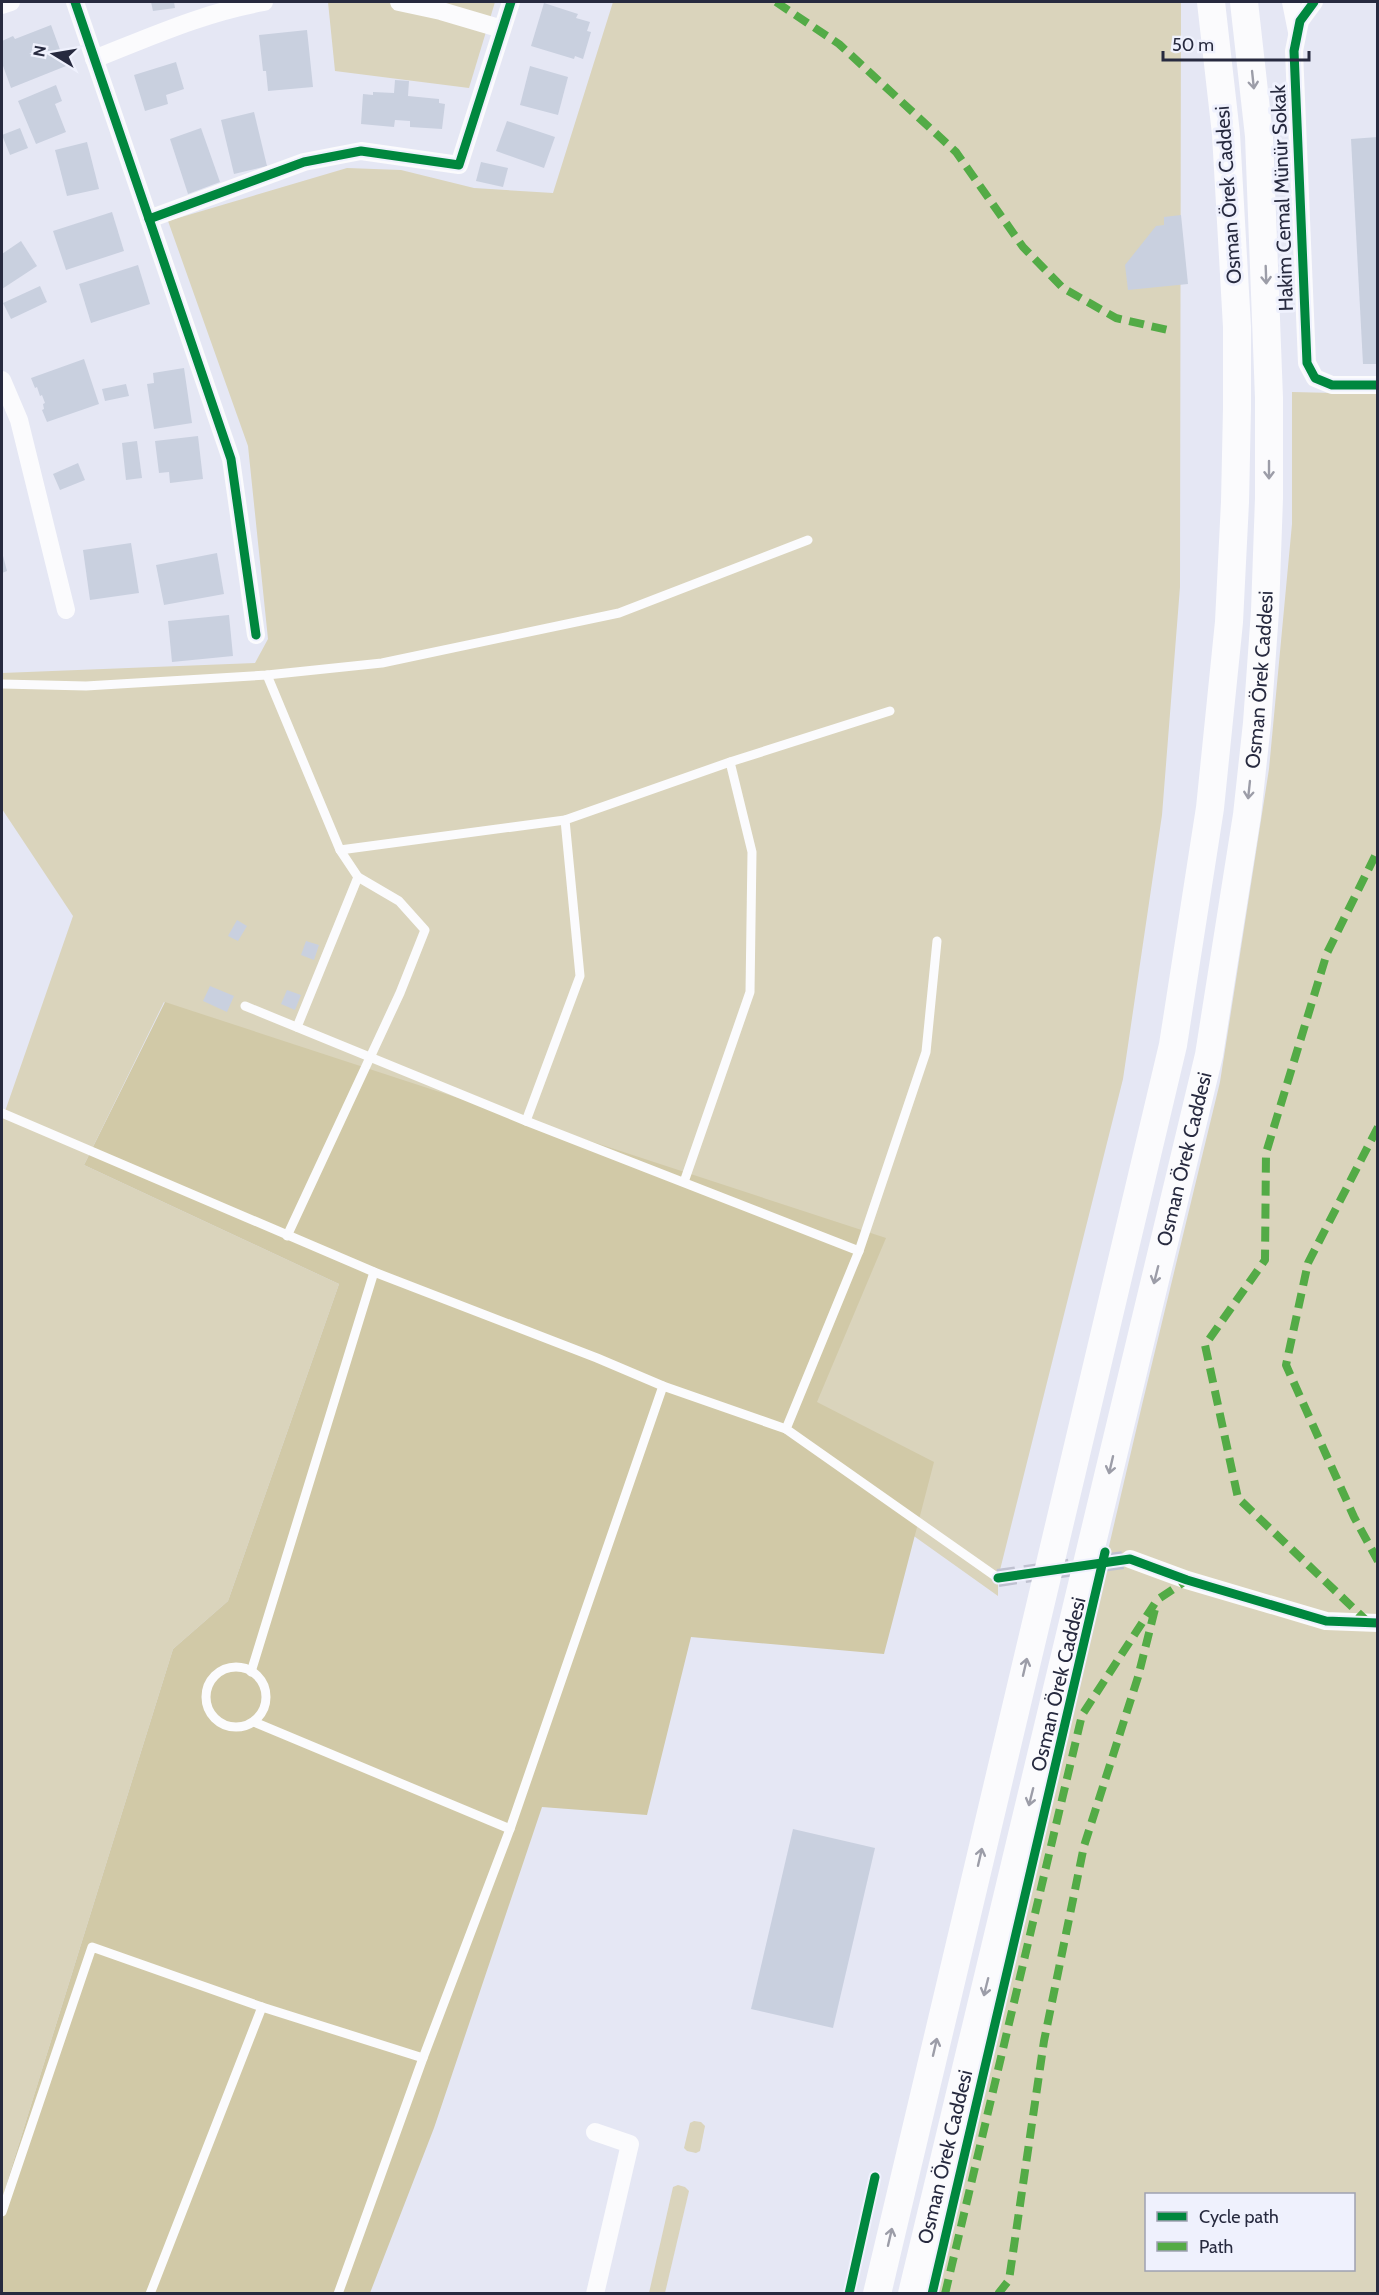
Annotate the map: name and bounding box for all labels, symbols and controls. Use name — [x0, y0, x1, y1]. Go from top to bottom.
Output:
north arrow — [24, 24, 84, 84]
scale bar — [1163, 24, 1308, 62]
text: 50 m — [1172, 34, 1214, 56]
text: N — [29, 44, 50, 59]
one-way arrow — [1248, 70, 1259, 90]
street label: Hakim Cemal Münür Sokak — [1266, 84, 1298, 312]
street label: Osman Örek Caddesi — [1210, 105, 1246, 285]
one-way arrow — [1261, 264, 1272, 284]
one-way arrow — [1263, 459, 1275, 479]
street label: Osman Örek Caddesi — [1240, 590, 1278, 770]
one-way arrow — [1244, 780, 1255, 800]
street label: Osman Örek Caddesi — [1152, 1070, 1216, 1249]
one-way arrow — [1150, 1265, 1162, 1284]
one-way arrow — [1105, 1455, 1117, 1474]
street label: Osman Örek Caddesi — [1026, 1595, 1091, 1774]
one-way arrow — [1020, 1658, 1032, 1677]
one-way arrow — [1025, 1787, 1037, 1806]
one-way arrow — [975, 1848, 987, 1867]
one-way arrow — [979, 1977, 991, 1996]
one-way arrow — [930, 2038, 942, 2057]
street label: Osman Örek Caddesi — [912, 2067, 977, 2246]
legend — [1145, 2193, 1355, 2271]
text: Cycle path — [1199, 2206, 1279, 2228]
one-way arrow — [885, 2227, 897, 2246]
text: Path — [1199, 2236, 1233, 2258]

